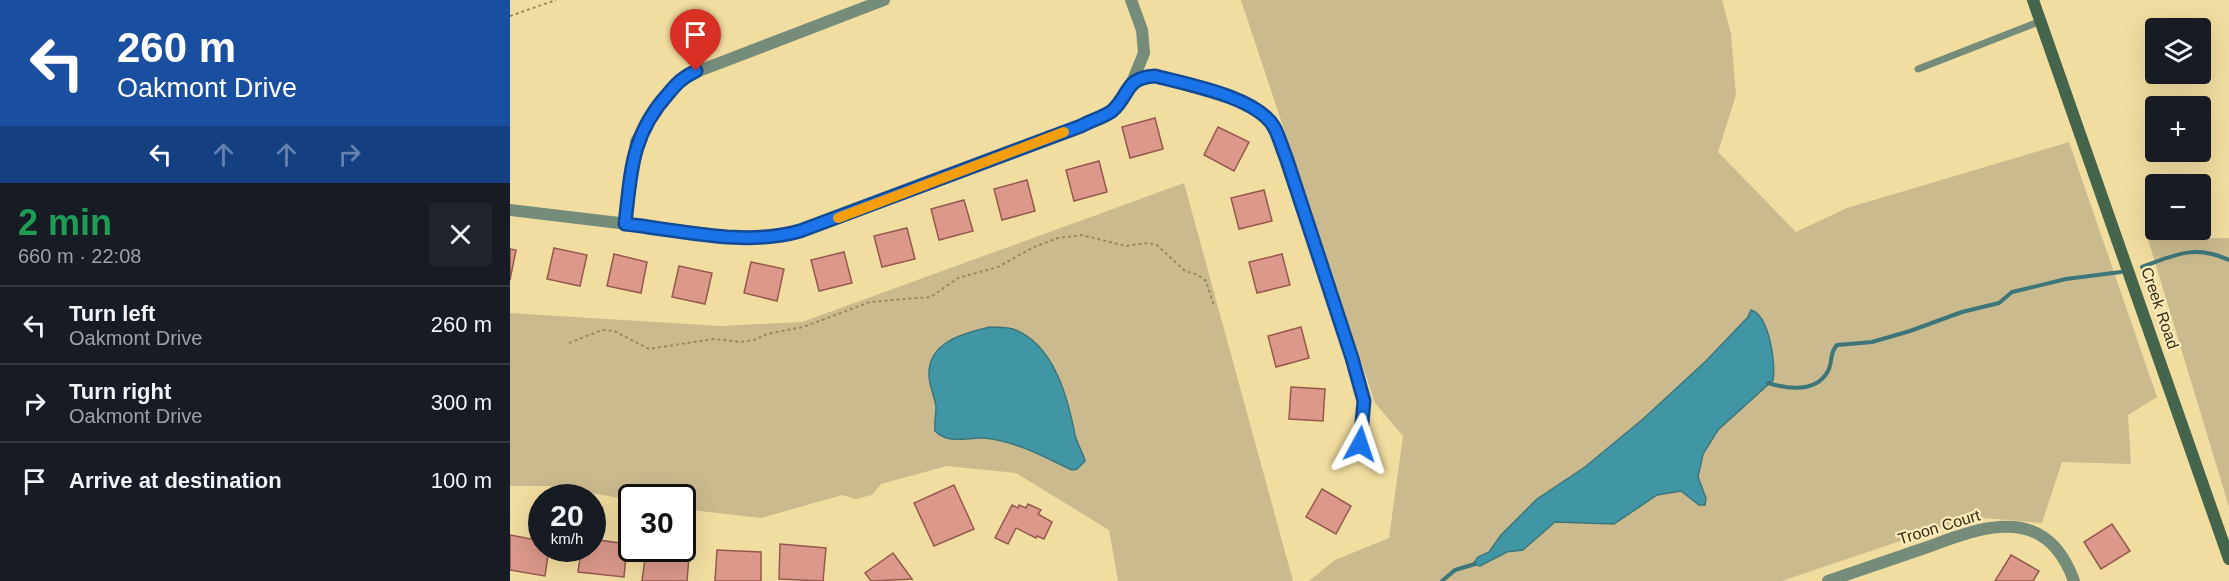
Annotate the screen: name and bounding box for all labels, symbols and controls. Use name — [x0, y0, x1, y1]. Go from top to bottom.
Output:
pin — [670, 9, 721, 71]
icon: arrive — [679, 18, 712, 51]
map controls — [2145, 18, 2211, 240]
button: layers — [2145, 18, 2211, 84]
icon: left — [18, 24, 96, 102]
text: 260 m — [117, 24, 236, 71]
text: Oakmont Drive — [117, 73, 297, 103]
button: + — [2145, 96, 2211, 162]
icon: left — [144, 138, 177, 171]
icon: ahead — [207, 138, 240, 171]
icon: ahead — [270, 138, 303, 171]
icon: right — [333, 138, 366, 171]
button: − — [2145, 174, 2211, 240]
text: 2 min — [18, 202, 112, 243]
button: close — [429, 203, 492, 266]
text: 660 m · 22:08 — [18, 245, 141, 267]
street label: Creek Road — [2138, 265, 2182, 351]
text: Turn left — [69, 301, 155, 326]
icon: left — [18, 309, 51, 342]
text: 260 m — [431, 312, 492, 337]
text: Oakmont Drive — [69, 327, 202, 349]
text: Turn right — [69, 379, 171, 404]
icon: right — [18, 387, 51, 420]
text: 300 m — [431, 390, 492, 415]
text: Oakmont Drive — [69, 405, 202, 427]
position arrow — [1328, 412, 1392, 476]
icon: arrive — [18, 465, 51, 498]
text: Arrive at destination — [69, 468, 282, 493]
text: 100 m — [431, 468, 492, 493]
speed limit sign: 30 — [618, 484, 696, 562]
text: 20 — [550, 499, 584, 532]
street label: Troon Court — [1896, 506, 1983, 548]
text: km/h — [551, 530, 583, 547]

